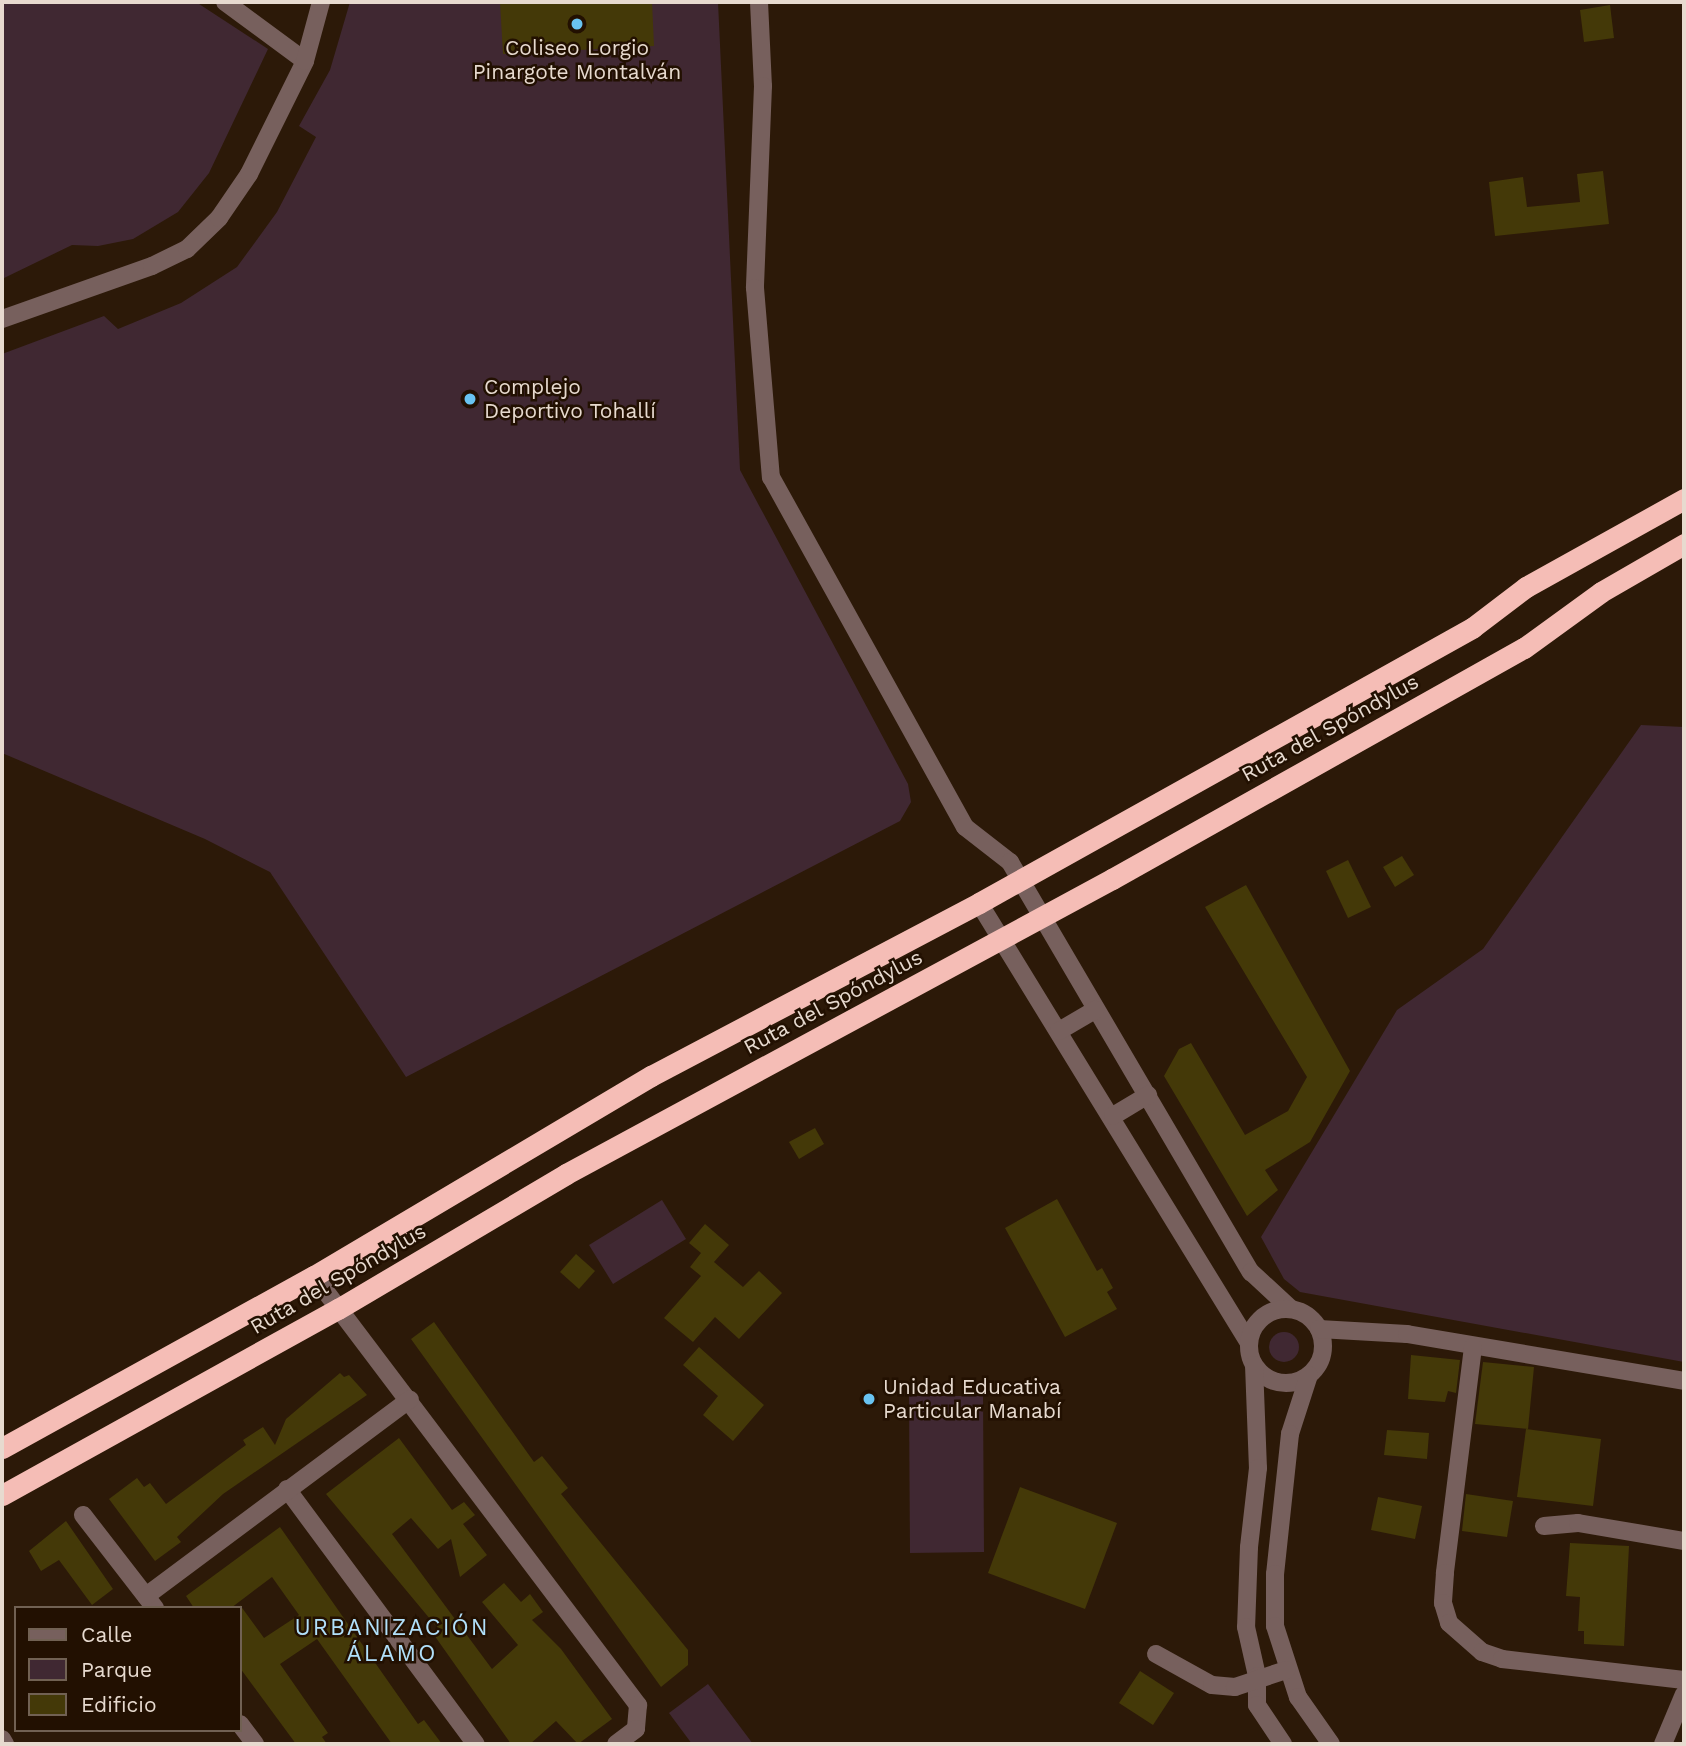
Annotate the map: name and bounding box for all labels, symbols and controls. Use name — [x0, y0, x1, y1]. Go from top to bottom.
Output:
marker: Coliseo Lorgio Pinargote Montalván — [569, 16, 585, 32]
place label: Coliseo Lorgio Pinargote Montalván — [473, 35, 681, 85]
place label: Complejo Deportivo Tohallí — [484, 374, 656, 424]
marker: Complejo Deportivo Tohallí — [462, 391, 478, 407]
street label: Ruta del Spóndylus — [1236, 669, 1424, 787]
street label: Ruta del Spóndylus — [739, 944, 927, 1060]
street label: Ruta del Spóndylus — [245, 1218, 431, 1340]
place label: Unidad Educativa Particular Manabí — [883, 1374, 1062, 1424]
marker: Unidad Educativa Particular Manabí — [861, 1391, 877, 1407]
legend — [14, 1606, 242, 1732]
district label: URBANIZACIÓN ÁLAMO — [296, 1614, 488, 1668]
text: Calle — [81, 1622, 132, 1647]
text: Parque — [81, 1657, 152, 1682]
text: Edificio — [81, 1692, 157, 1717]

